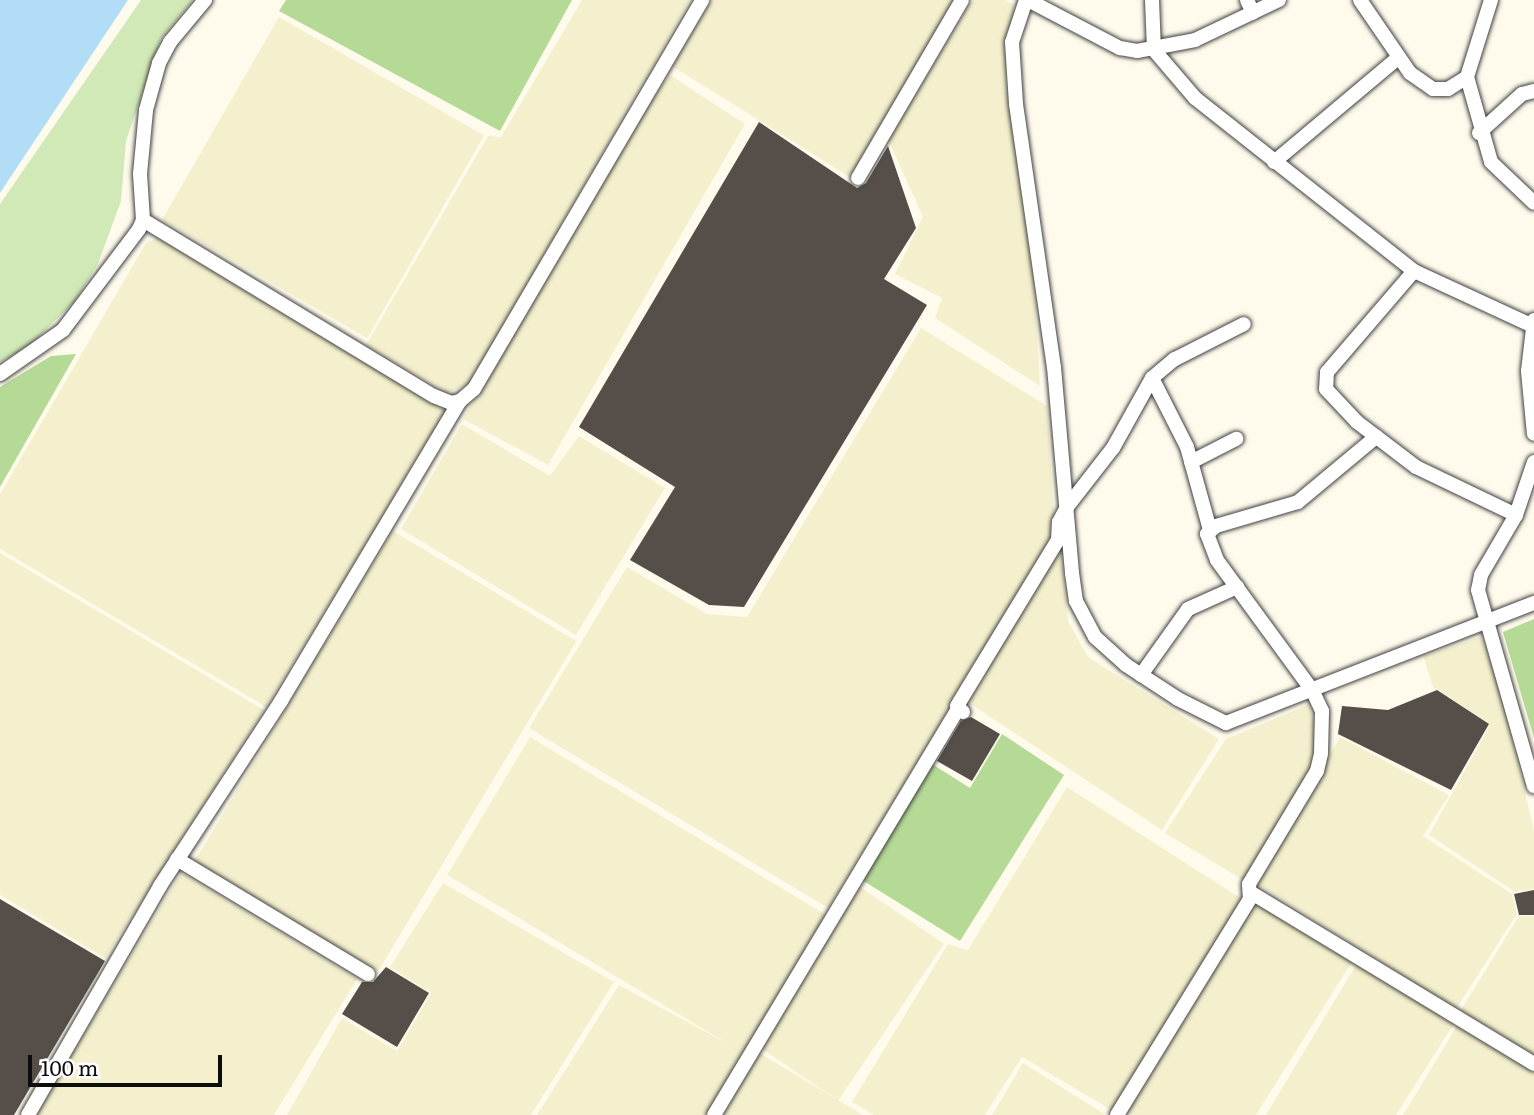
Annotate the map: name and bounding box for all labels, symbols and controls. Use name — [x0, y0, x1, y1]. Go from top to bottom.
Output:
scale bar — [32, 1042, 226, 1086]
text: 100 m — [41, 1051, 98, 1082]

